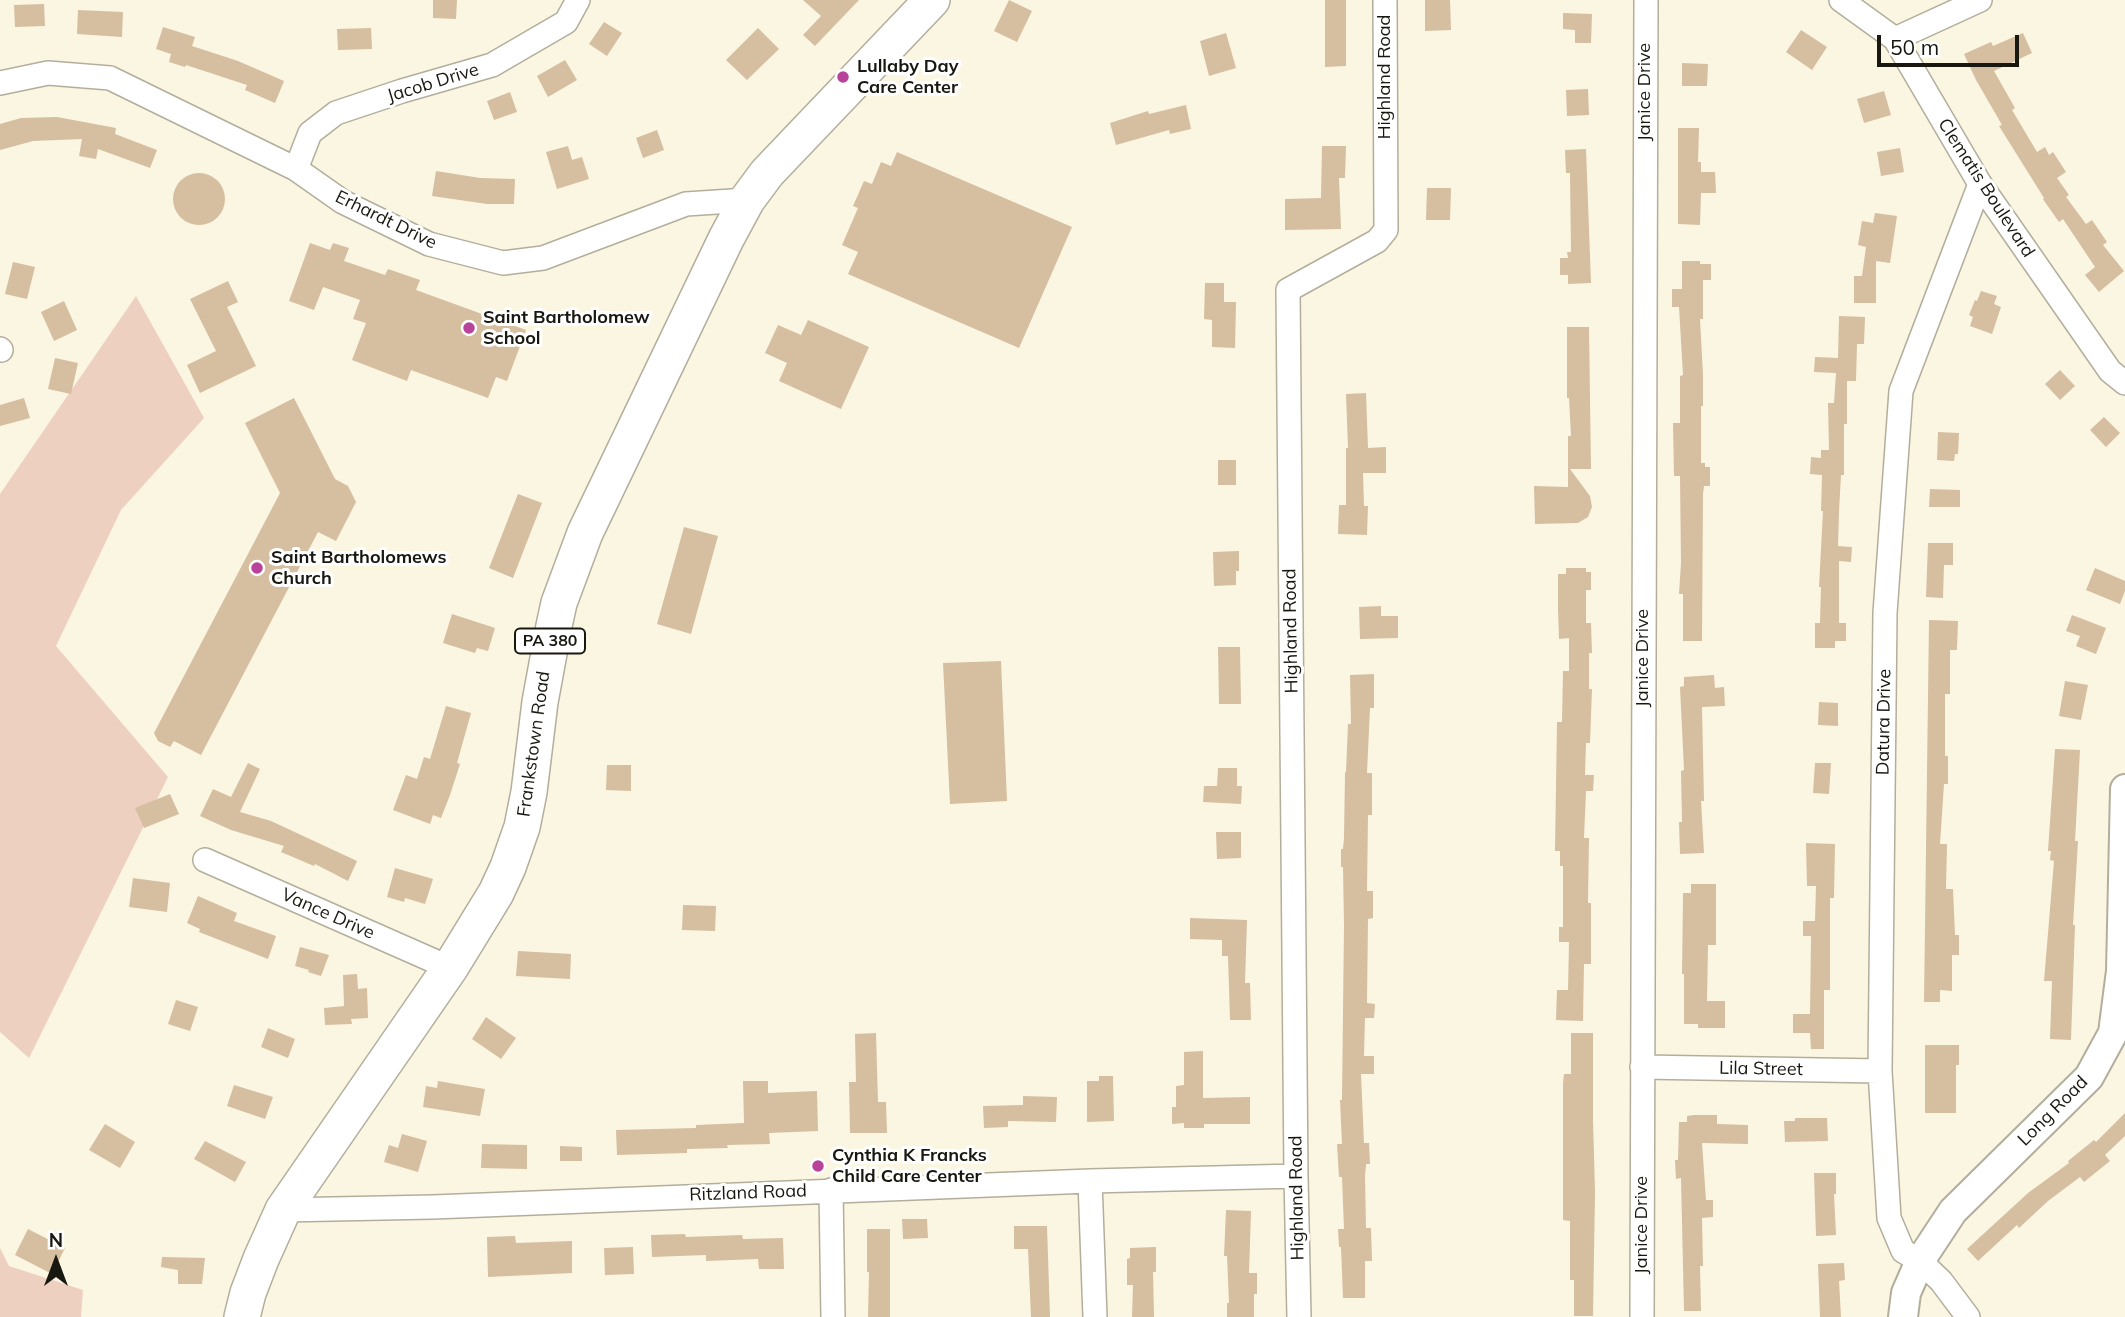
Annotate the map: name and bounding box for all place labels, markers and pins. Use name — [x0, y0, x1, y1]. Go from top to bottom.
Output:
place label: Lullaby Day Care Center — [857, 56, 958, 98]
marker: Lullaby Day Care Center — [835, 69, 851, 85]
place label: Saint Bartholomew School — [483, 307, 650, 350]
marker: Saint Bartholomew School — [461, 320, 477, 336]
place label: Saint Bartholomews Church — [271, 547, 447, 590]
marker: Saint Bartholomews Church — [249, 560, 265, 576]
place label: Cynthia K Francks Child Care Center — [832, 1145, 987, 1188]
marker: Cynthia K Francks Child Care Center — [810, 1158, 826, 1174]

